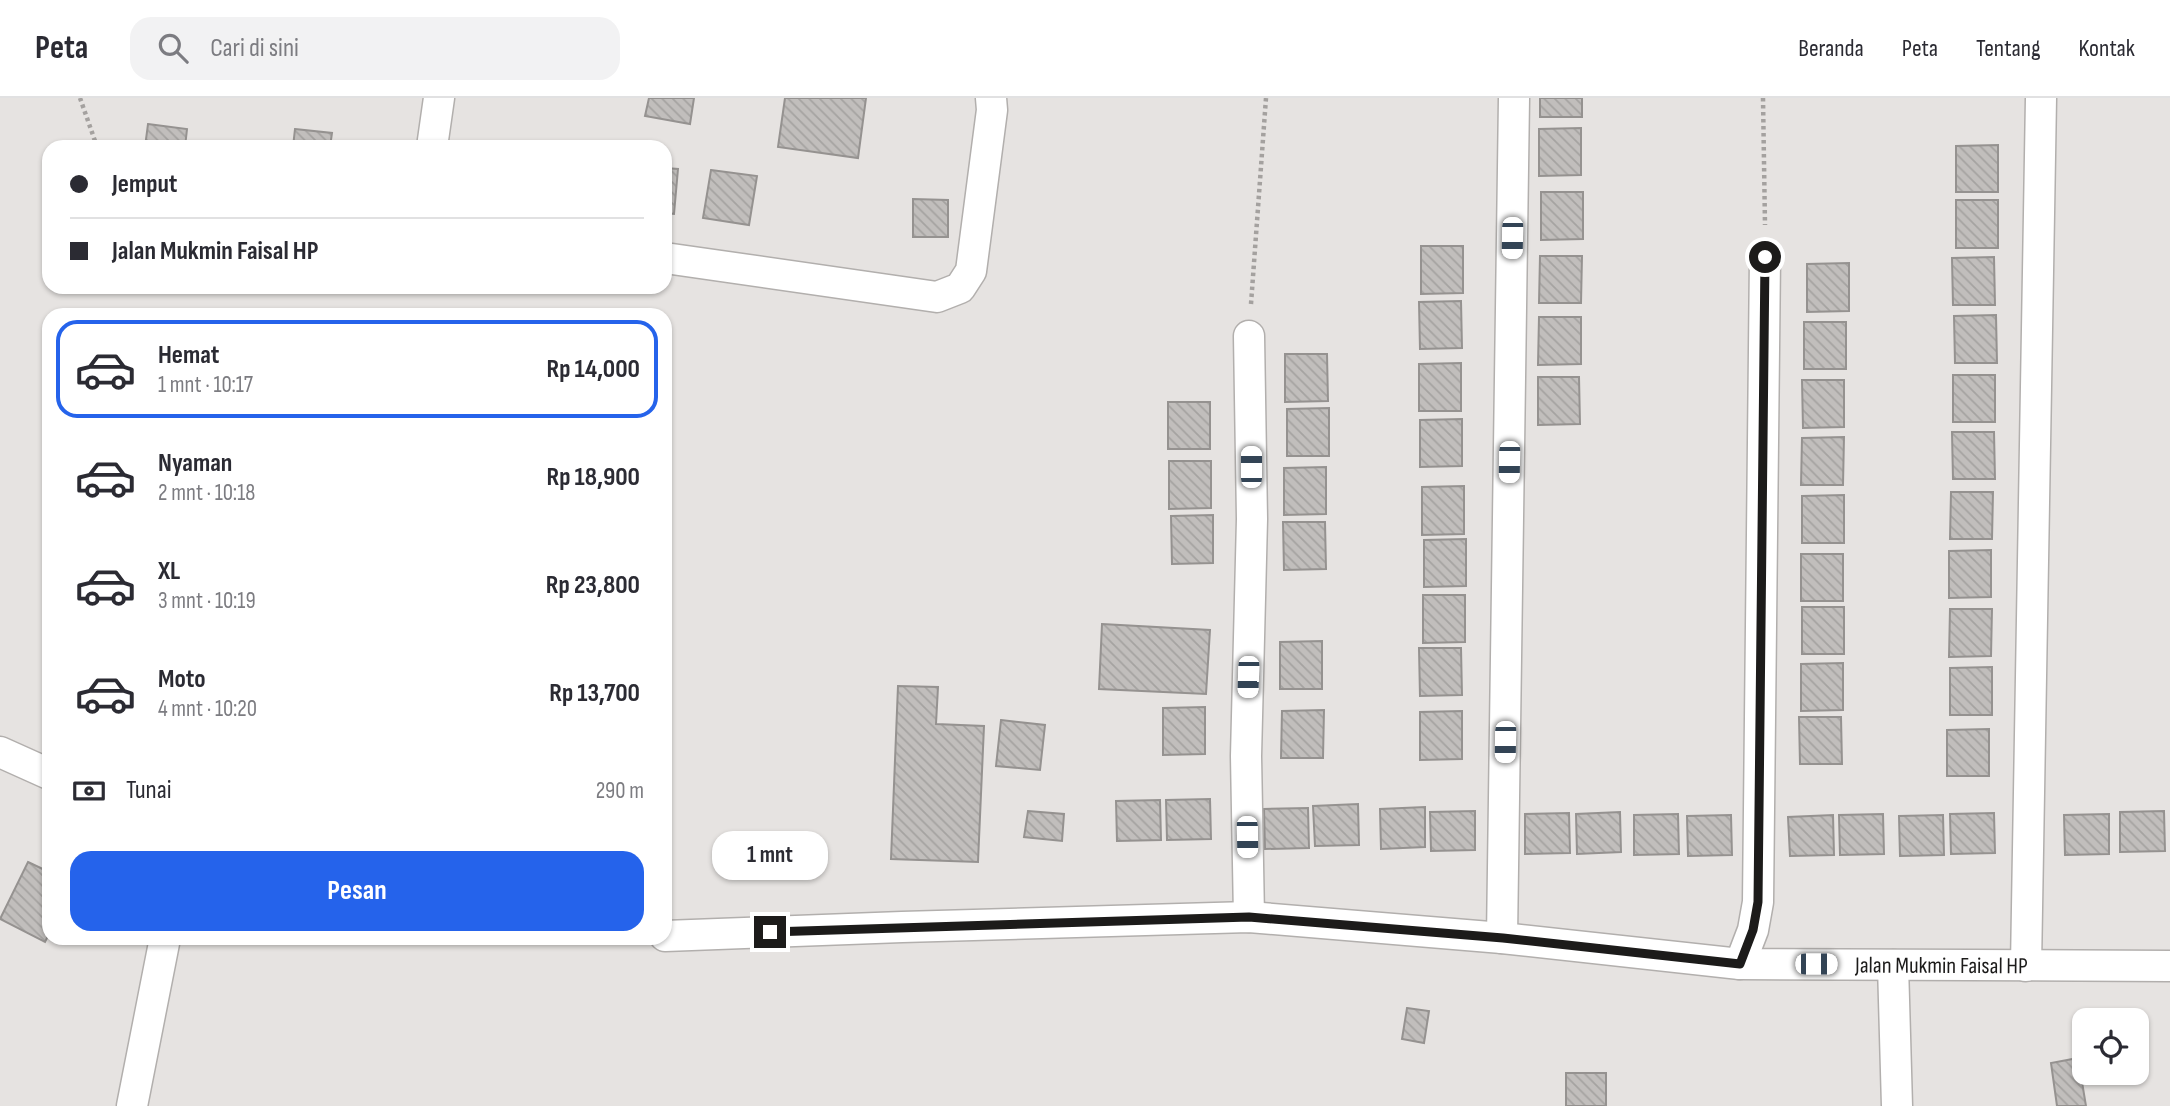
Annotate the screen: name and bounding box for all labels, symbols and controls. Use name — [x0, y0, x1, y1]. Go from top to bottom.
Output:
search box — [130, 17, 620, 80]
text: Peta — [35, 28, 88, 68]
icon: search — [154, 29, 192, 67]
text: Cari di sini — [210, 33, 299, 64]
text: Beranda — [1798, 34, 1864, 63]
text: Peta — [1902, 34, 1938, 63]
text: Tentang — [1976, 34, 2041, 63]
text: Kontak — [2079, 34, 2135, 63]
text: Jemput — [112, 169, 177, 200]
car — [1502, 217, 1523, 259]
text: Jalan Mukmin Faisal HP — [112, 236, 318, 267]
route start — [1749, 241, 1781, 273]
icon: car — [74, 338, 137, 401]
text: Hemat — [158, 340, 219, 371]
text: Rp 14,000 — [546, 354, 640, 385]
text: 1 mnt · 10:17 — [158, 371, 253, 399]
car — [1499, 441, 1520, 483]
icon: car — [74, 446, 137, 509]
car — [1241, 446, 1262, 488]
text: Nyaman — [158, 448, 232, 479]
text: Rp 18,900 — [546, 462, 640, 493]
text: 2 mnt · 10:18 — [158, 479, 255, 507]
icon: car — [74, 554, 137, 617]
text: XL — [158, 556, 180, 587]
text: Rp 23,800 — [546, 570, 640, 601]
text: 3 mnt · 10:19 — [158, 587, 256, 615]
car — [1237, 656, 1260, 698]
icon: car — [74, 662, 137, 725]
text: Moto — [158, 664, 206, 695]
text: Rp 13,700 — [549, 678, 640, 709]
text: 4 mnt · 10:20 — [158, 695, 257, 723]
car — [1495, 721, 1516, 763]
icon: cash — [70, 772, 108, 810]
text: Tunai — [126, 775, 172, 806]
text: 290 m — [596, 777, 644, 805]
car — [1237, 816, 1258, 858]
callout: 1 mnt — [712, 830, 828, 880]
text: 1 mnt — [747, 841, 793, 869]
button: Pesan — [70, 851, 644, 931]
route end — [754, 916, 786, 948]
street label: Jalan Mukmin Faisal HP — [1854, 952, 2028, 980]
car — [1796, 954, 1838, 975]
map controls — [2072, 1008, 2149, 1085]
button: locate — [2072, 1008, 2149, 1085]

